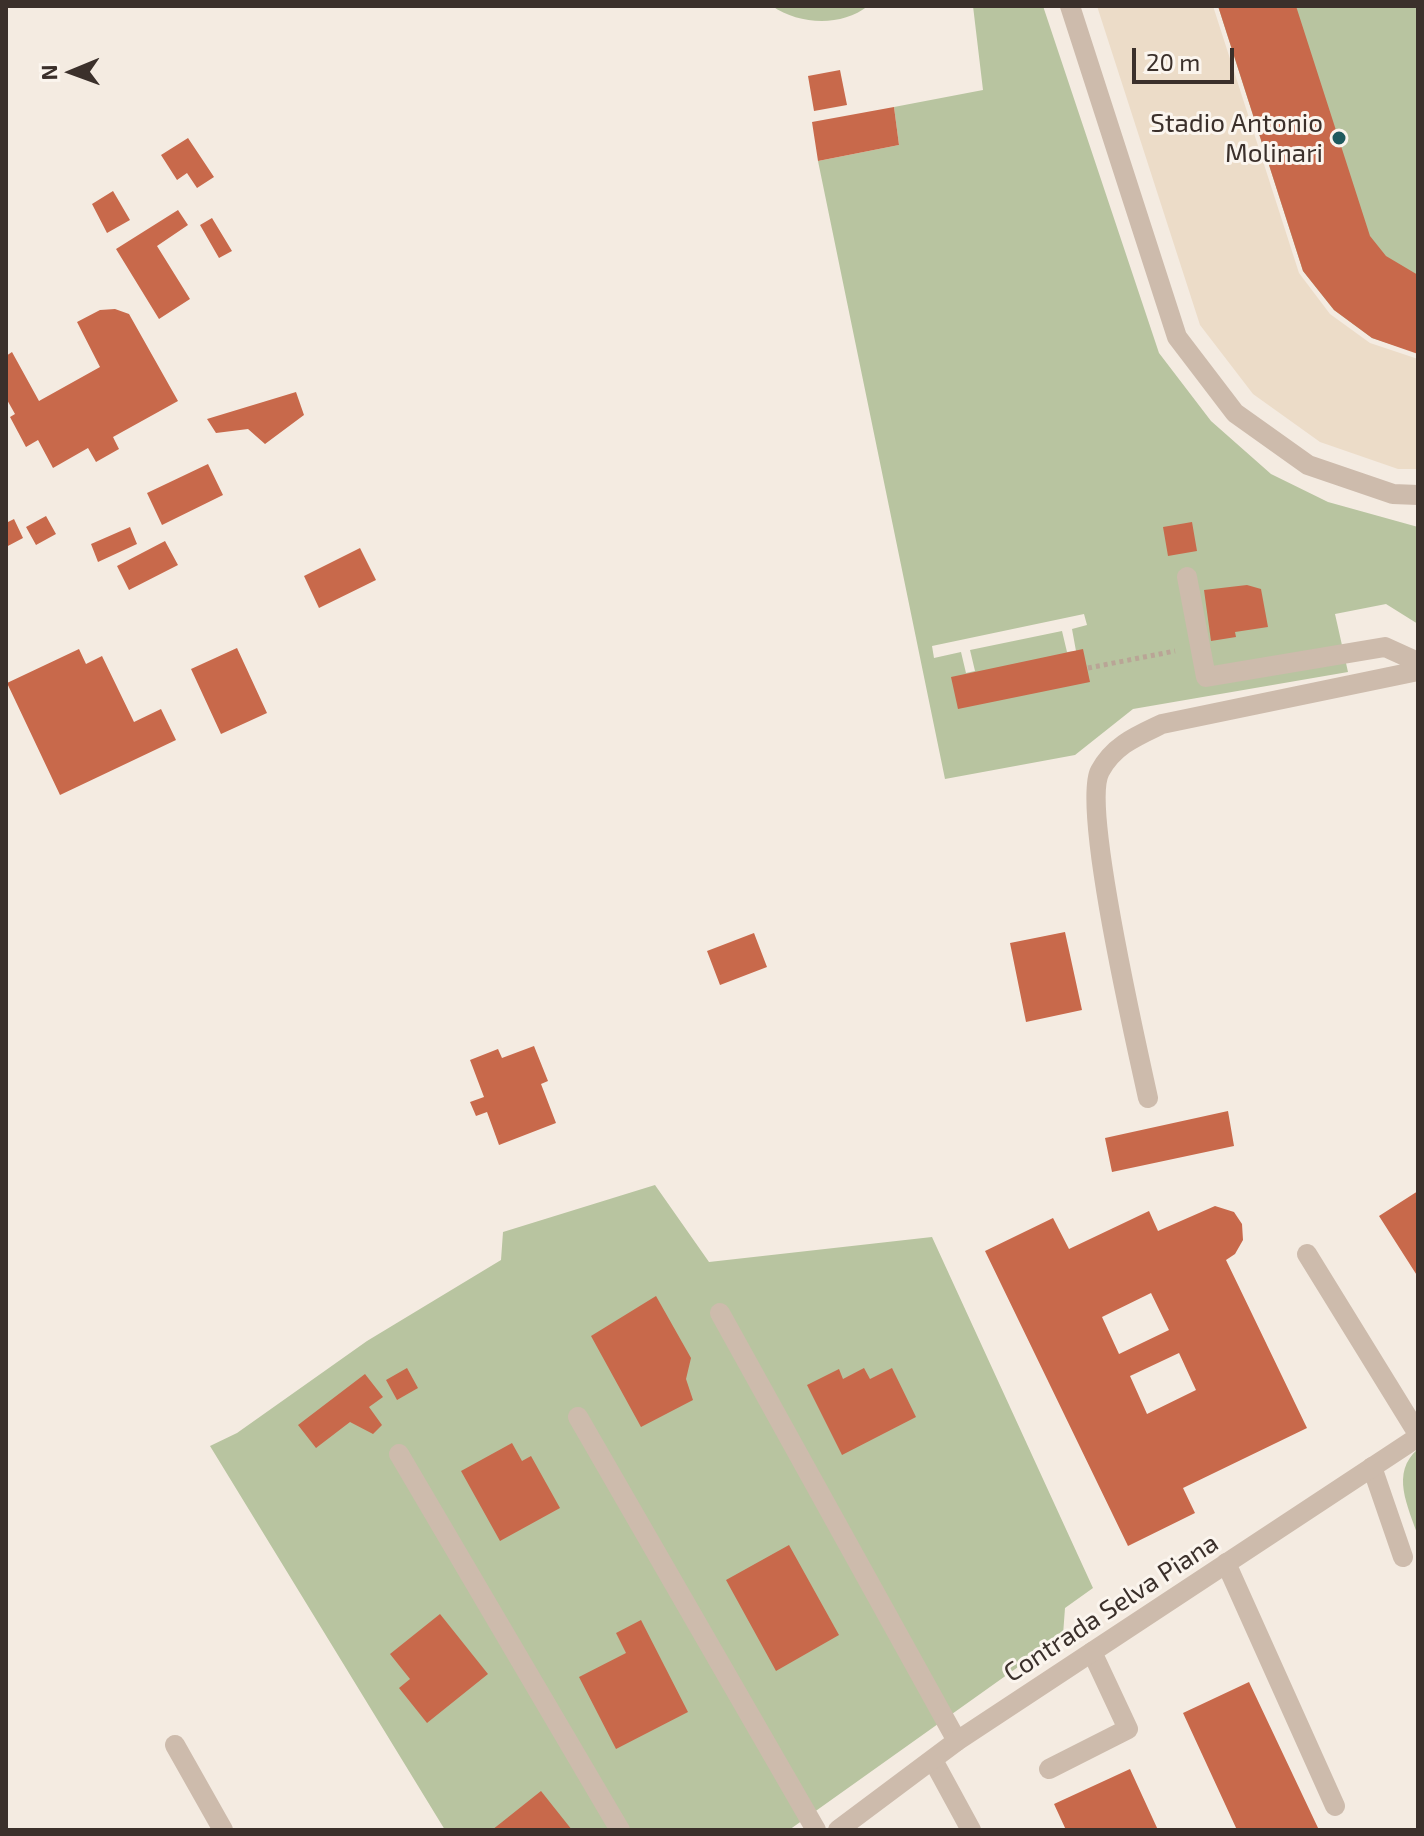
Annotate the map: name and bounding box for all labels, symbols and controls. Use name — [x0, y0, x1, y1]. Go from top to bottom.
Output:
north arrow — [32, 32, 112, 112]
scale bar — [1136, 32, 1238, 82]
text: 20 m — [1146, 47, 1200, 76]
text: N — [35, 64, 61, 81]
place label: Stadio Antonio Molinari — [1150, 107, 1323, 168]
marker: Stadio Antonio Molinari — [1330, 129, 1348, 147]
street label: Contrada Selva Piana — [998, 1527, 1224, 1689]

